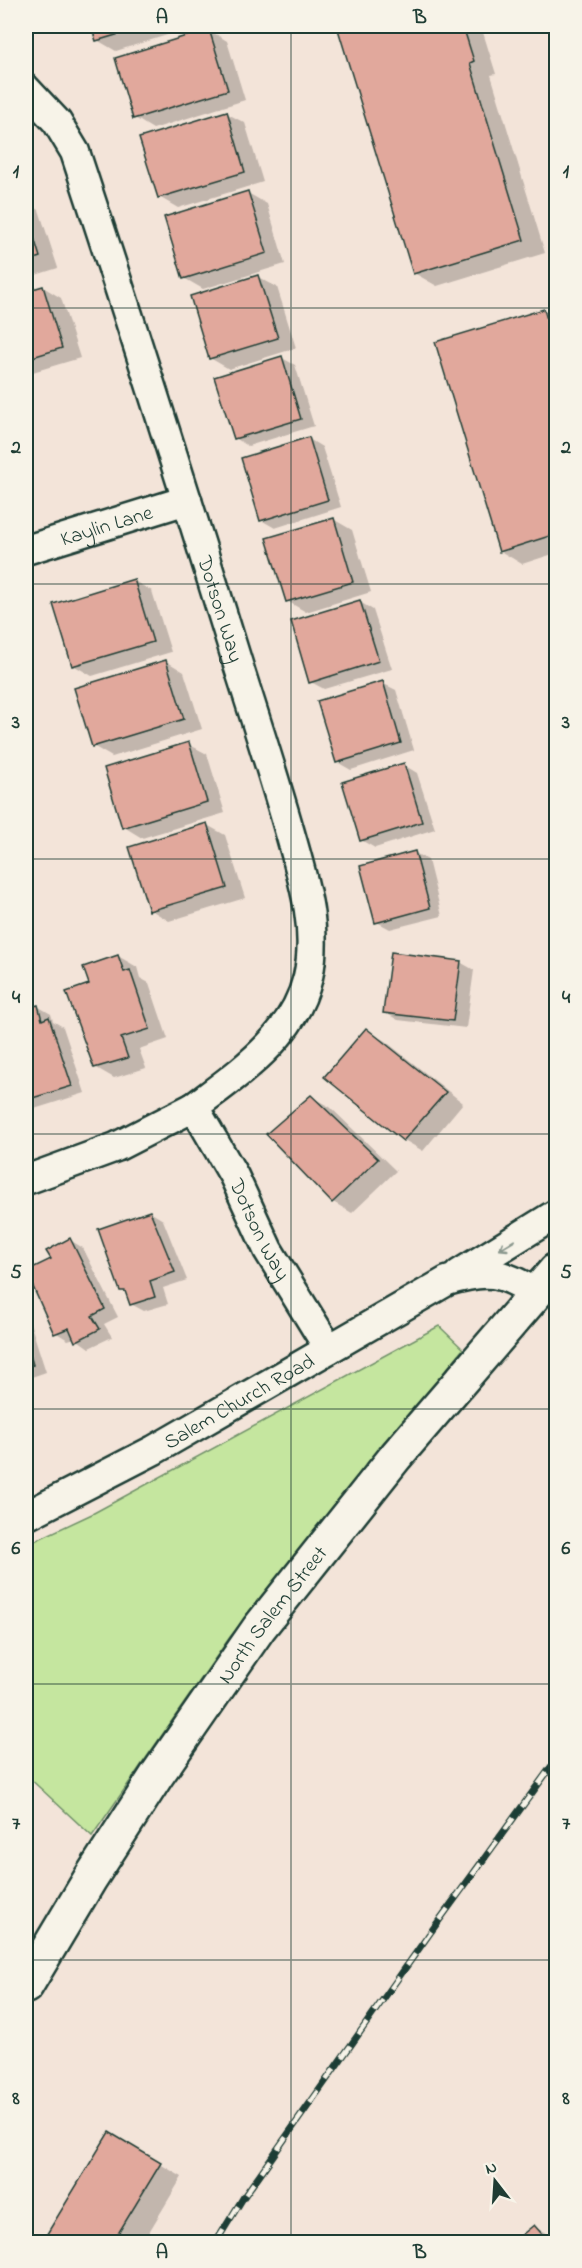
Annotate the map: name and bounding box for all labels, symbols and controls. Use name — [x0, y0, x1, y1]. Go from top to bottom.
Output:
text: A — [156, 4, 168, 33]
text: B — [412, 4, 427, 33]
text: 1 — [13, 158, 20, 187]
text: 1 — [563, 158, 570, 187]
text: 2 — [10, 434, 21, 463]
text: 2 — [560, 434, 571, 463]
street label: Kaylin Lane — [57, 498, 157, 555]
street label: Dotson Way — [188, 552, 250, 667]
text: 3 — [11, 709, 20, 738]
text: 3 — [561, 709, 570, 738]
text: 4 — [12, 984, 21, 1013]
text: 4 — [562, 984, 571, 1013]
street label: Dotson Way — [220, 1174, 296, 1288]
one-way arrow — [499, 1240, 516, 1252]
text: 5 — [10, 1259, 22, 1288]
text: 5 — [560, 1259, 572, 1288]
street label: Salem Church Road — [159, 1347, 321, 1458]
text: 6 — [12, 1535, 21, 1564]
text: 6 — [562, 1535, 571, 1564]
street label: North Salem Street — [212, 1540, 336, 1691]
text: 7 — [12, 1810, 21, 1839]
text: 7 — [562, 1810, 571, 1839]
text: 8 — [11, 2085, 20, 2114]
text: 8 — [561, 2085, 570, 2114]
north arrow — [465, 2151, 525, 2211]
text: N — [483, 2155, 500, 2182]
text: A — [156, 2239, 168, 2268]
text: B — [412, 2239, 427, 2268]

